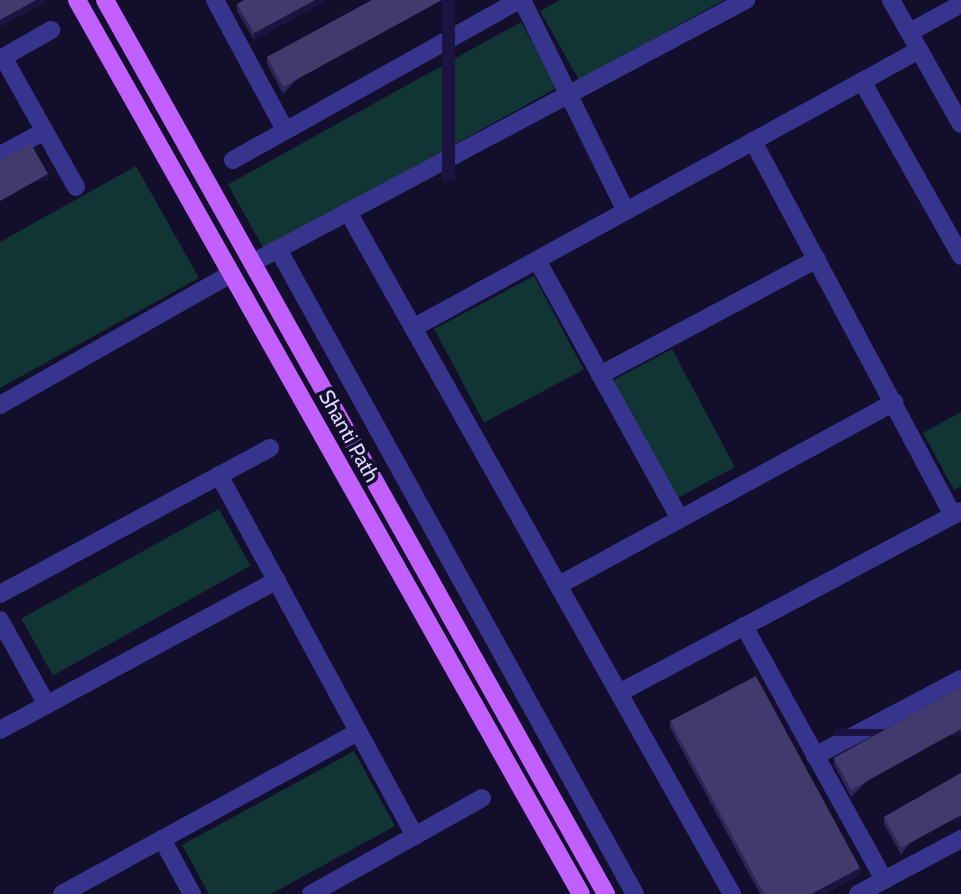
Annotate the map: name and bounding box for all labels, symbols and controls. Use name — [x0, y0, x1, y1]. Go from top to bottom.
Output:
street label: Shanti Path — [313, 386, 385, 486]

